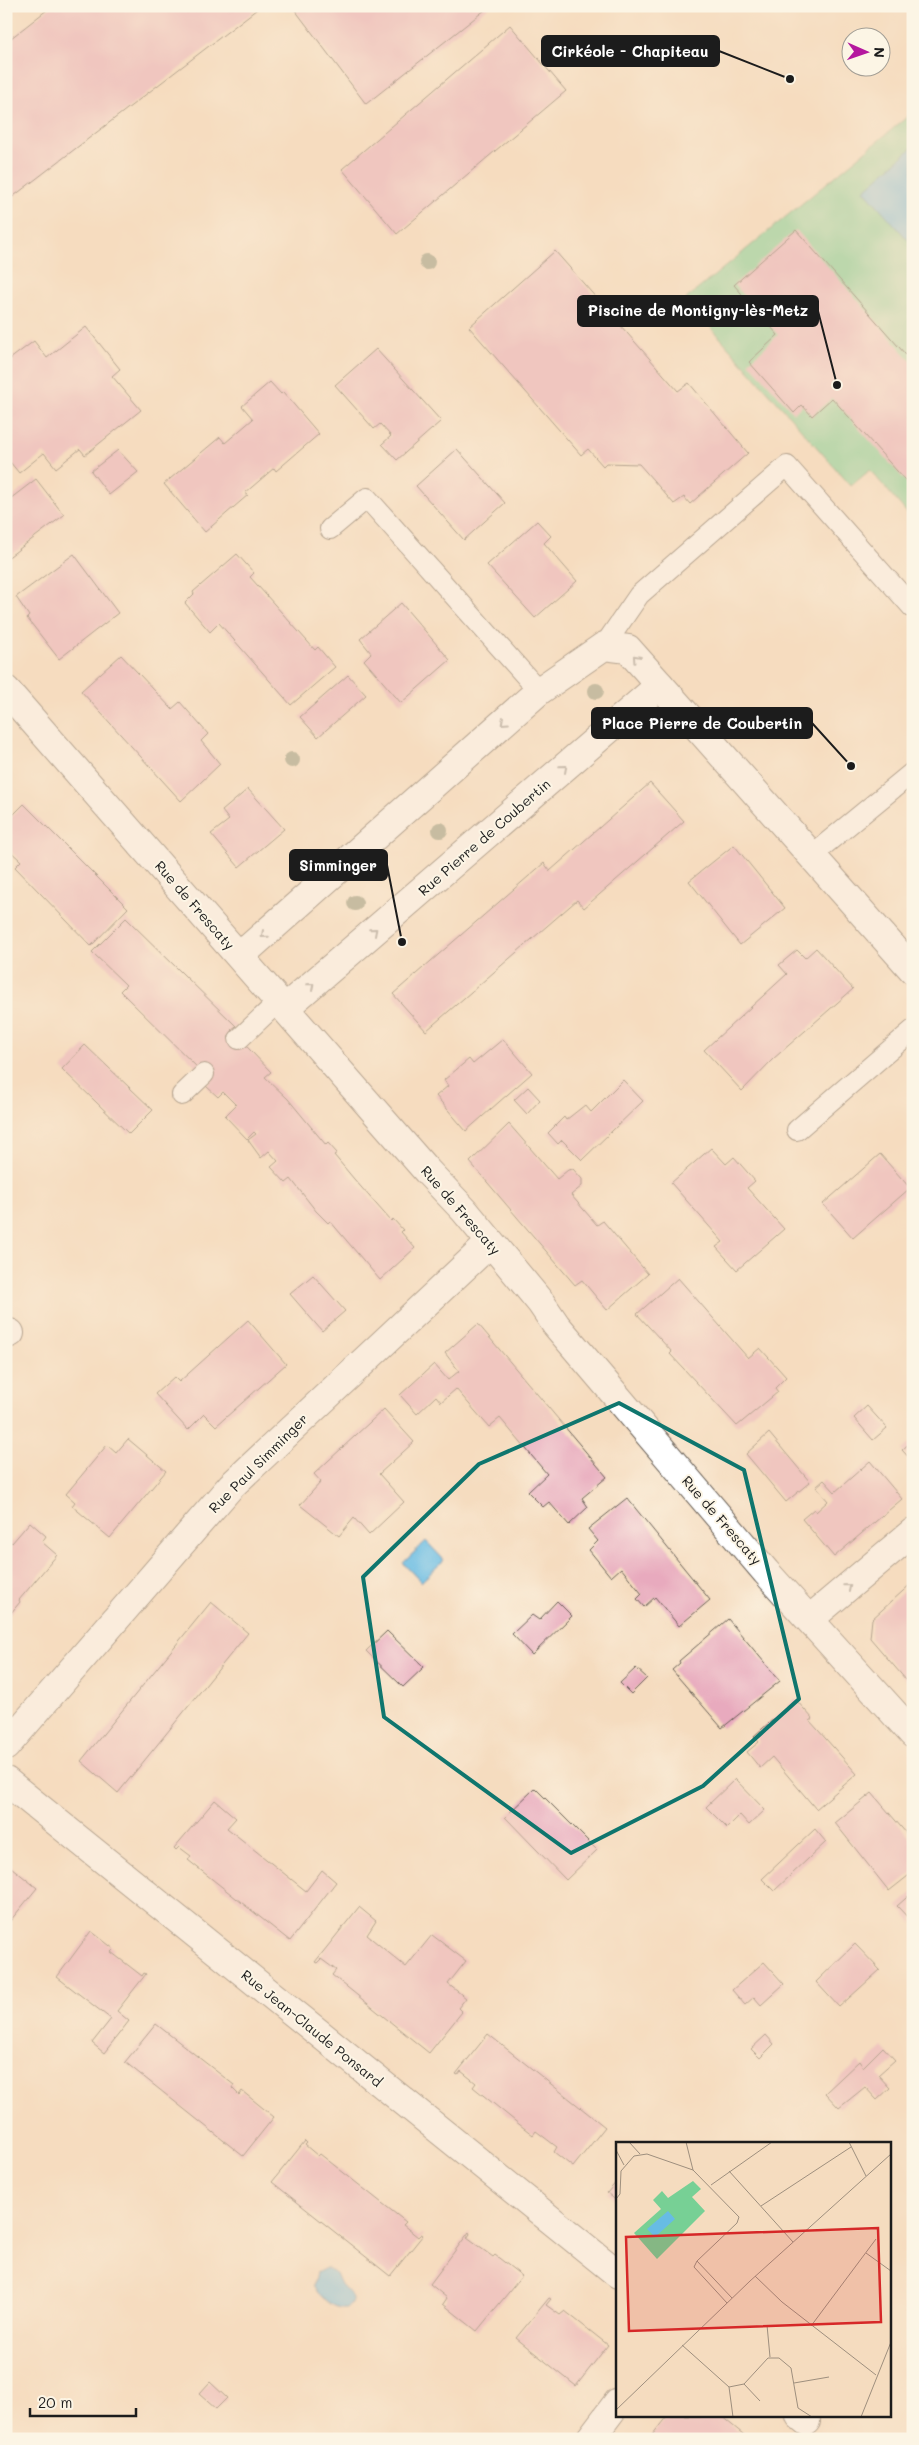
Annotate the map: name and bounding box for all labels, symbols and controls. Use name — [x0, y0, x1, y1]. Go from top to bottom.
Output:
north arrow — [842, 28, 892, 78]
callout: Cirkéole - Chapiteau — [542, 36, 719, 66]
text: Cirkéole - Chapiteau — [551, 41, 709, 61]
text: N — [870, 47, 889, 58]
callout: Piscine de Montigny-lès-Metz — [578, 296, 818, 326]
text: Piscine de Montigny-lès-Metz — [588, 300, 809, 320]
one-way arrow — [633, 655, 642, 664]
callout: Place Pierre de Coubertin — [592, 708, 812, 738]
text: Place Pierre de Coubertin — [602, 713, 802, 733]
one-way arrow — [500, 716, 509, 725]
one-way arrow — [558, 764, 567, 773]
street label: Rue Pierre de Coubertin — [414, 774, 554, 900]
callout: Simminger — [290, 850, 387, 880]
text: Simminger — [299, 855, 377, 875]
street label: Rue de Frescaty — [151, 856, 239, 954]
one-way arrow — [369, 928, 378, 937]
one-way arrow — [260, 929, 269, 938]
one-way arrow — [306, 982, 315, 991]
street label: Rue de Frescaty — [417, 1161, 505, 1259]
street label: Rue Paul Simminger — [204, 1409, 312, 1517]
street label: Rue de Frescaty — [678, 1471, 766, 1569]
one-way arrow — [842, 1584, 851, 1593]
street label: Rue Jean-Claude Ponsard — [237, 1965, 387, 2091]
inset map — [616, 2142, 892, 2418]
scale bar — [30, 2385, 136, 2417]
text: 20 m — [38, 2392, 72, 2412]

